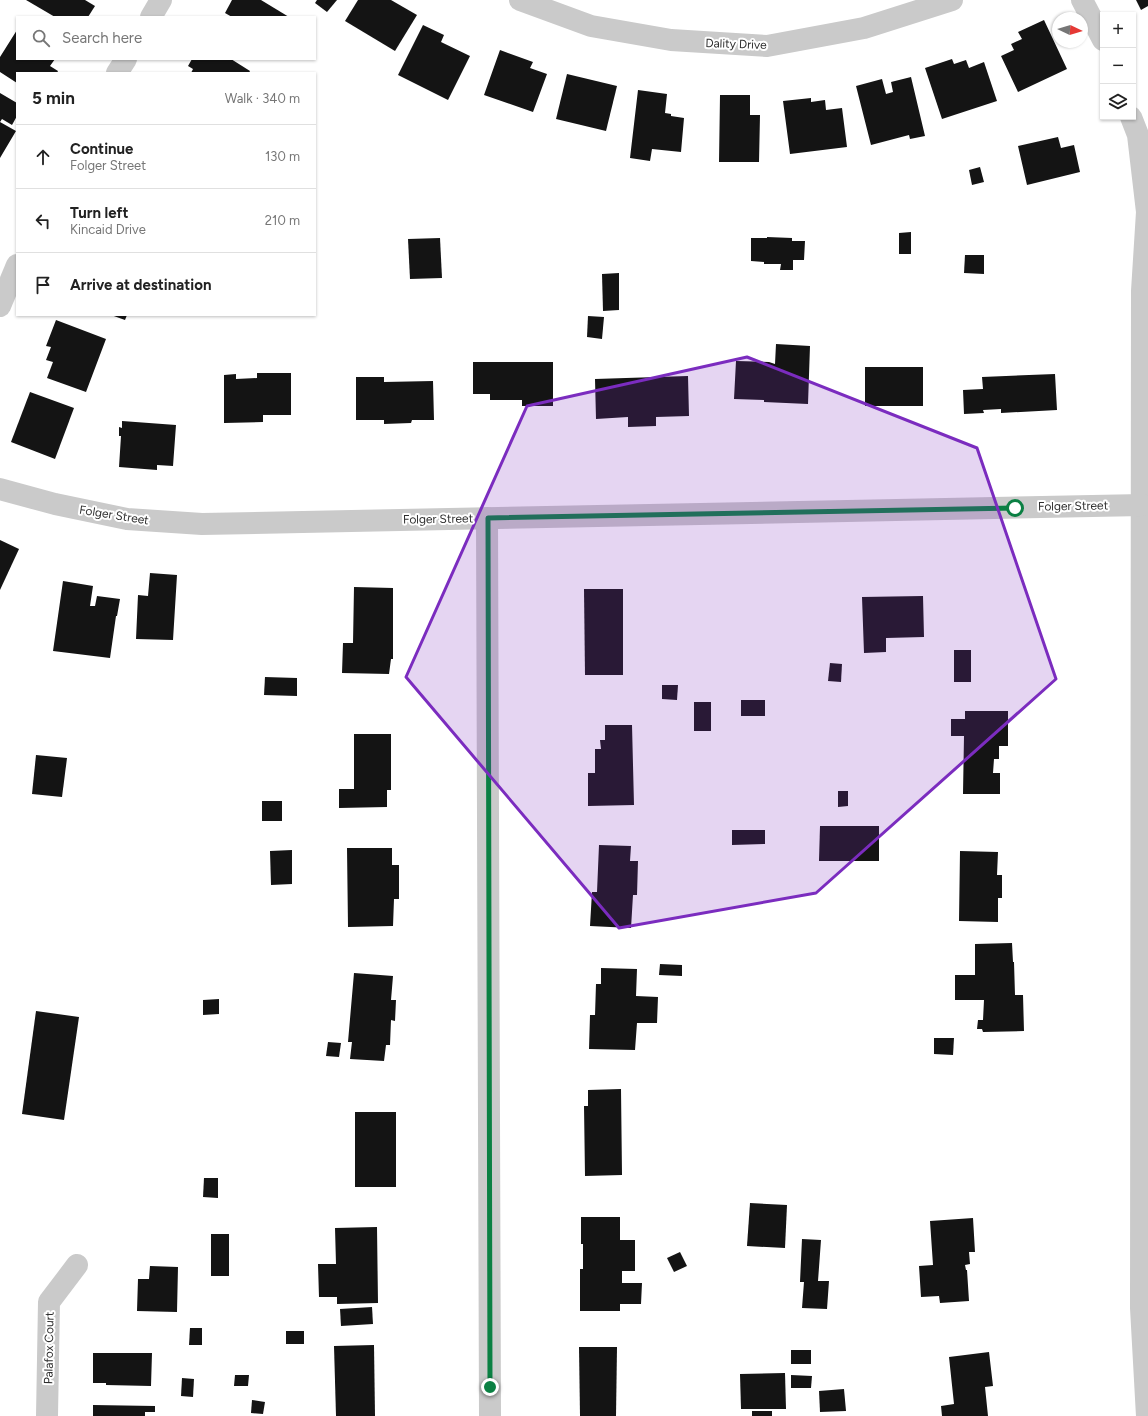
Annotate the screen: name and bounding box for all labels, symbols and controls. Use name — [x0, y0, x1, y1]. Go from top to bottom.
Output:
north arrow — [1052, 12, 1088, 48]
map controls — [1100, 12, 1136, 120]
button: + — [1100, 12, 1136, 48]
search box — [16, 16, 316, 60]
icon: search — [30, 27, 52, 49]
text: Search here — [62, 29, 142, 47]
street label: Dality Drive — [705, 36, 767, 52]
button: − — [1100, 48, 1136, 84]
button: layers — [1100, 84, 1136, 120]
text: 5 min — [32, 88, 75, 108]
text: Walk · 340 m — [225, 91, 300, 106]
text: Continue — [70, 140, 133, 158]
icon: ahead — [32, 146, 54, 168]
text: 130 m — [265, 149, 300, 164]
text: Folger Street — [70, 158, 146, 173]
text: Turn left — [70, 204, 128, 222]
icon: left — [32, 210, 54, 232]
text: 210 m — [265, 213, 300, 228]
text: Kincaid Drive — [70, 222, 146, 237]
icon: arrive — [32, 274, 54, 296]
text: Arrive at destination — [70, 276, 211, 294]
street label: Folger Street — [1038, 498, 1109, 514]
route start — [1006, 499, 1024, 517]
street label: Folger Street — [78, 503, 150, 527]
street label: Folger Street — [403, 511, 474, 527]
street label: Palafox Court — [41, 1311, 57, 1384]
route end — [481, 1378, 499, 1396]

